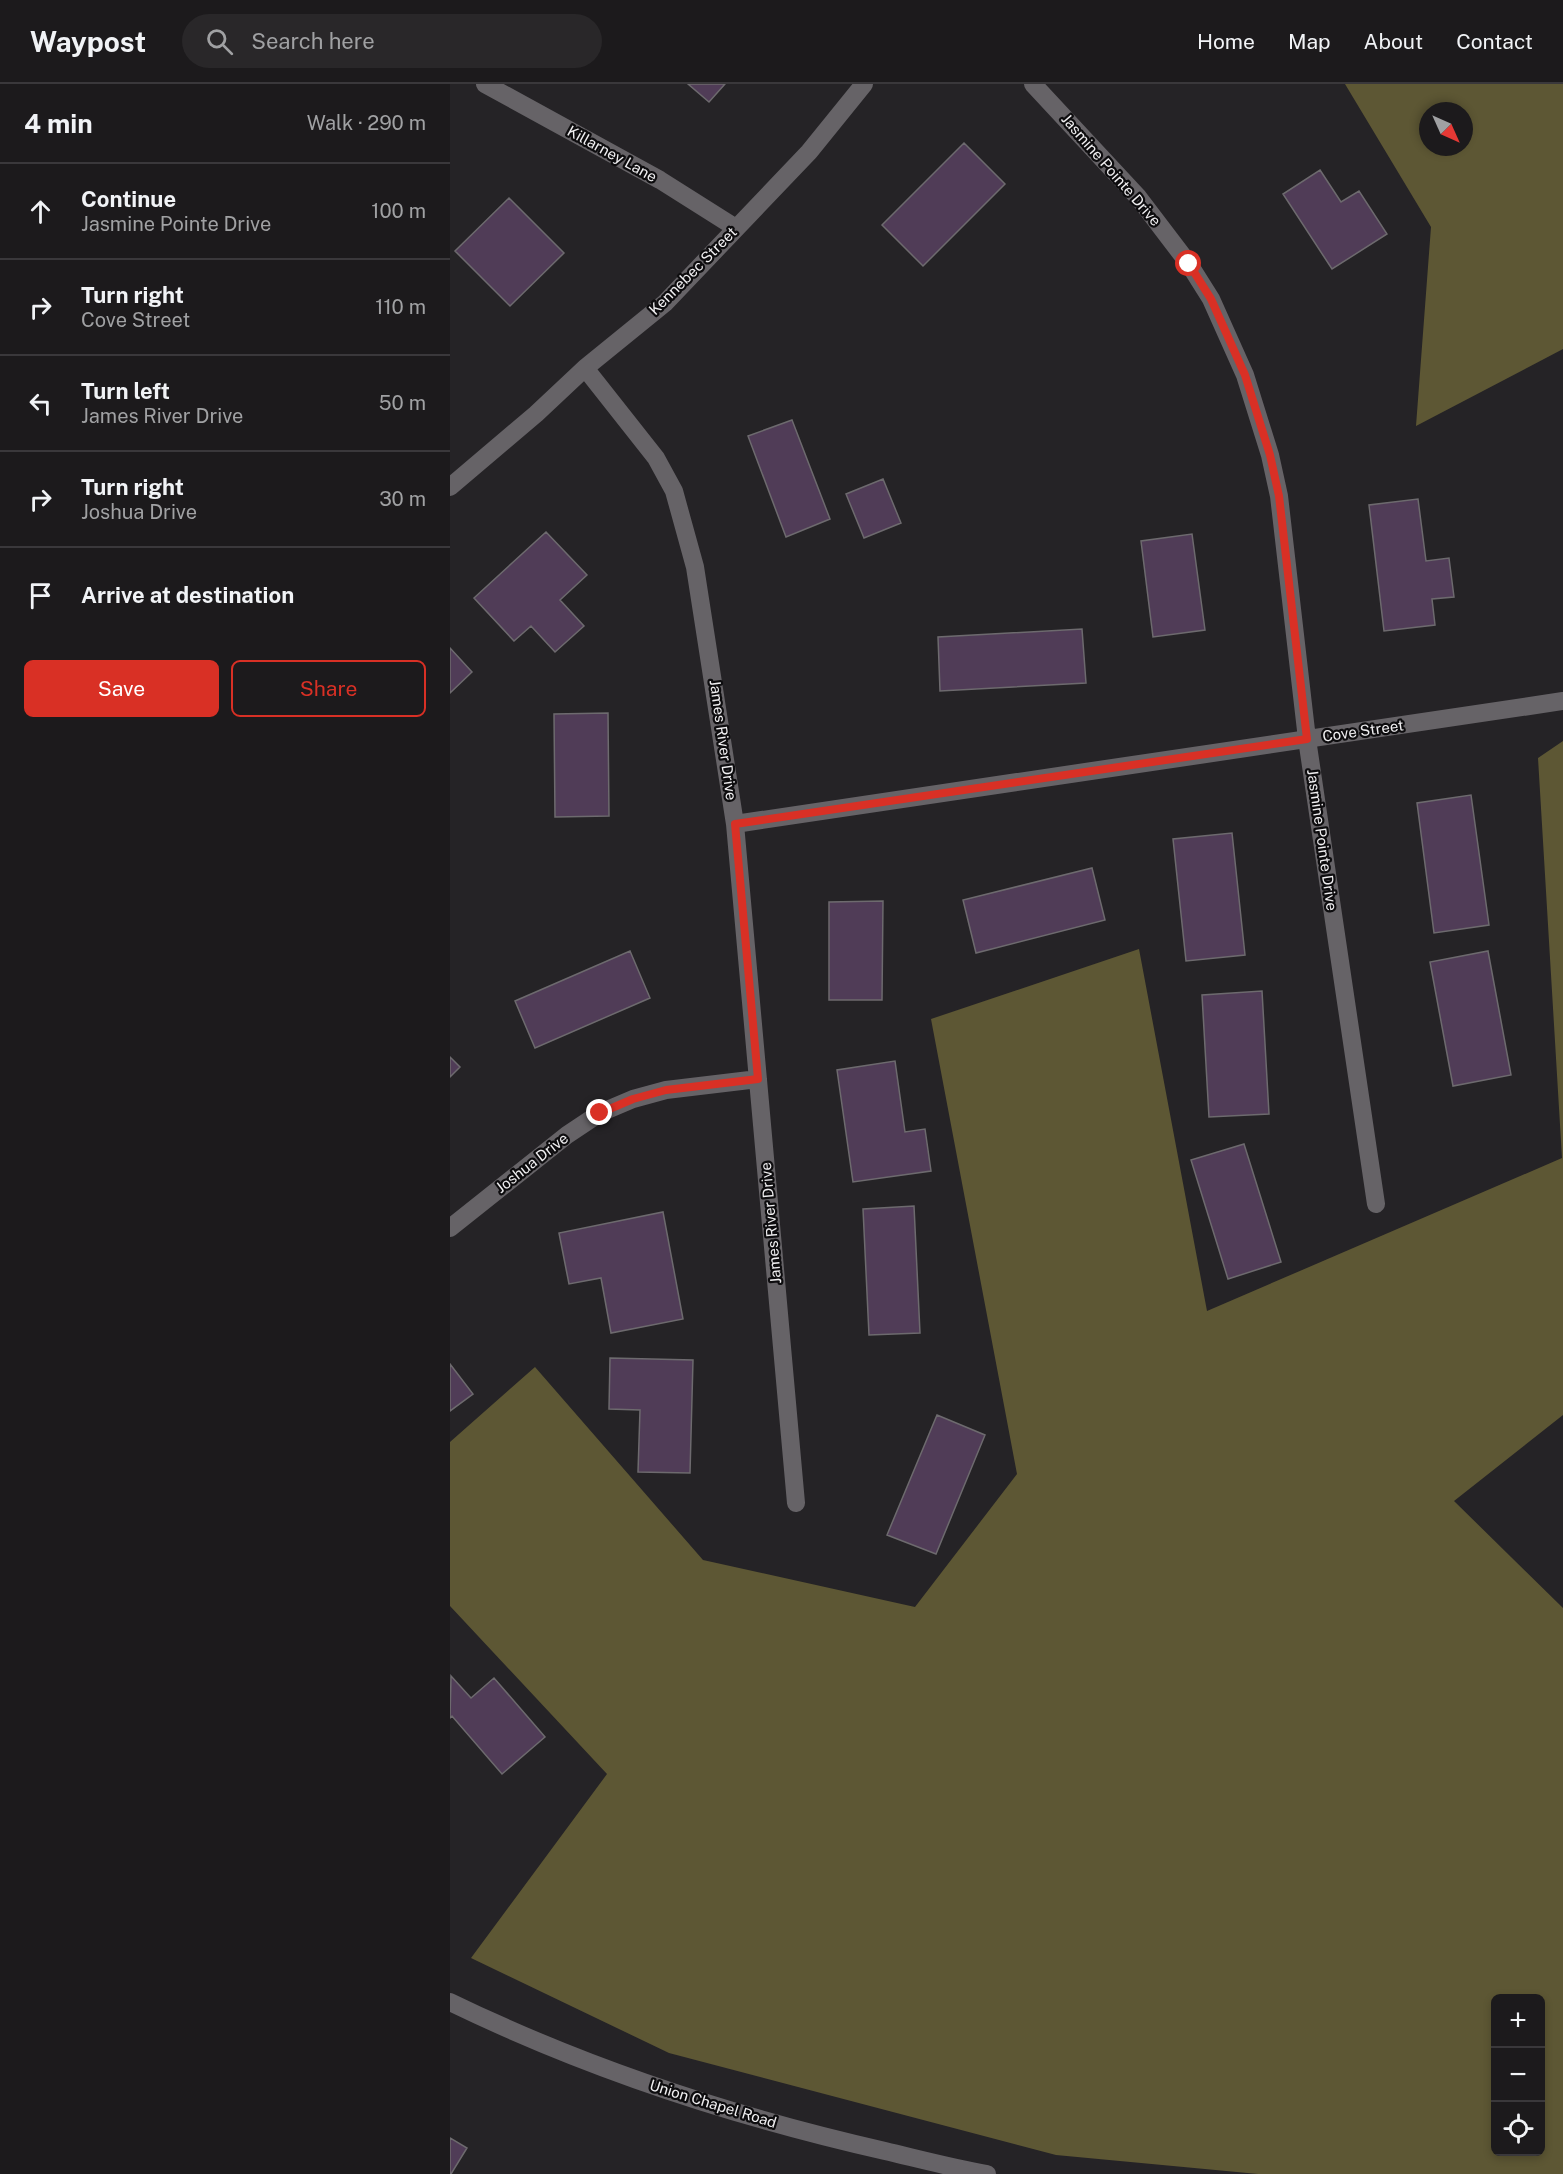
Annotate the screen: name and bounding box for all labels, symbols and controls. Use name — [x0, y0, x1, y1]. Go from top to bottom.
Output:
search box — [182, 14, 602, 68]
text: Waypost — [30, 25, 146, 58]
icon: search — [203, 25, 236, 58]
text: Search here — [251, 28, 375, 54]
text: Home — [1197, 29, 1255, 54]
text: Map — [1288, 29, 1331, 54]
text: About — [1364, 29, 1423, 54]
text: Contact — [1456, 29, 1533, 54]
north arrow — [1419, 102, 1473, 156]
text: 4 min — [24, 108, 93, 139]
street label: Jasmine Pointe Drive — [1058, 110, 1165, 229]
text: Walk · 290 m — [307, 111, 426, 135]
street label: Killarney Lane — [565, 122, 660, 185]
text: Continue — [81, 186, 176, 212]
icon: ahead — [24, 195, 57, 228]
text: 100 m — [371, 199, 426, 223]
text: Jasmine Pointe Drive — [81, 212, 271, 236]
street label: Kennebec Street — [645, 223, 740, 318]
route start — [1175, 250, 1201, 276]
text: Turn right — [81, 282, 184, 308]
icon: right — [24, 291, 57, 324]
text: 110 m — [375, 295, 426, 319]
text: Cove Street — [81, 308, 190, 332]
text: Turn left — [81, 378, 170, 404]
icon: left — [24, 387, 57, 420]
text: 50 m — [379, 391, 426, 415]
text: James River Drive — [81, 404, 243, 428]
text: Turn right — [81, 474, 184, 500]
icon: right — [24, 483, 57, 516]
text: 30 m — [379, 487, 426, 511]
text: Joshua Drive — [81, 500, 197, 524]
icon: arrive — [24, 579, 57, 612]
text: Arrive at destination — [81, 582, 294, 608]
button: Save — [24, 660, 219, 717]
button: Share — [231, 660, 426, 717]
street label: James River Drive — [707, 678, 740, 801]
street label: Cove Street — [1321, 716, 1405, 745]
street label: Jasmine Pointe Drive — [1304, 768, 1341, 912]
route end — [586, 1099, 612, 1125]
street label: Joshua Drive — [492, 1129, 571, 1196]
street label: James River Drive — [757, 1162, 784, 1284]
map controls — [1491, 1994, 1545, 2156]
button: + — [1491, 1994, 1545, 2048]
button: − — [1491, 2048, 1545, 2102]
street label: Union Chapel Road — [648, 2076, 779, 2131]
button: locate — [1491, 2102, 1545, 2156]

